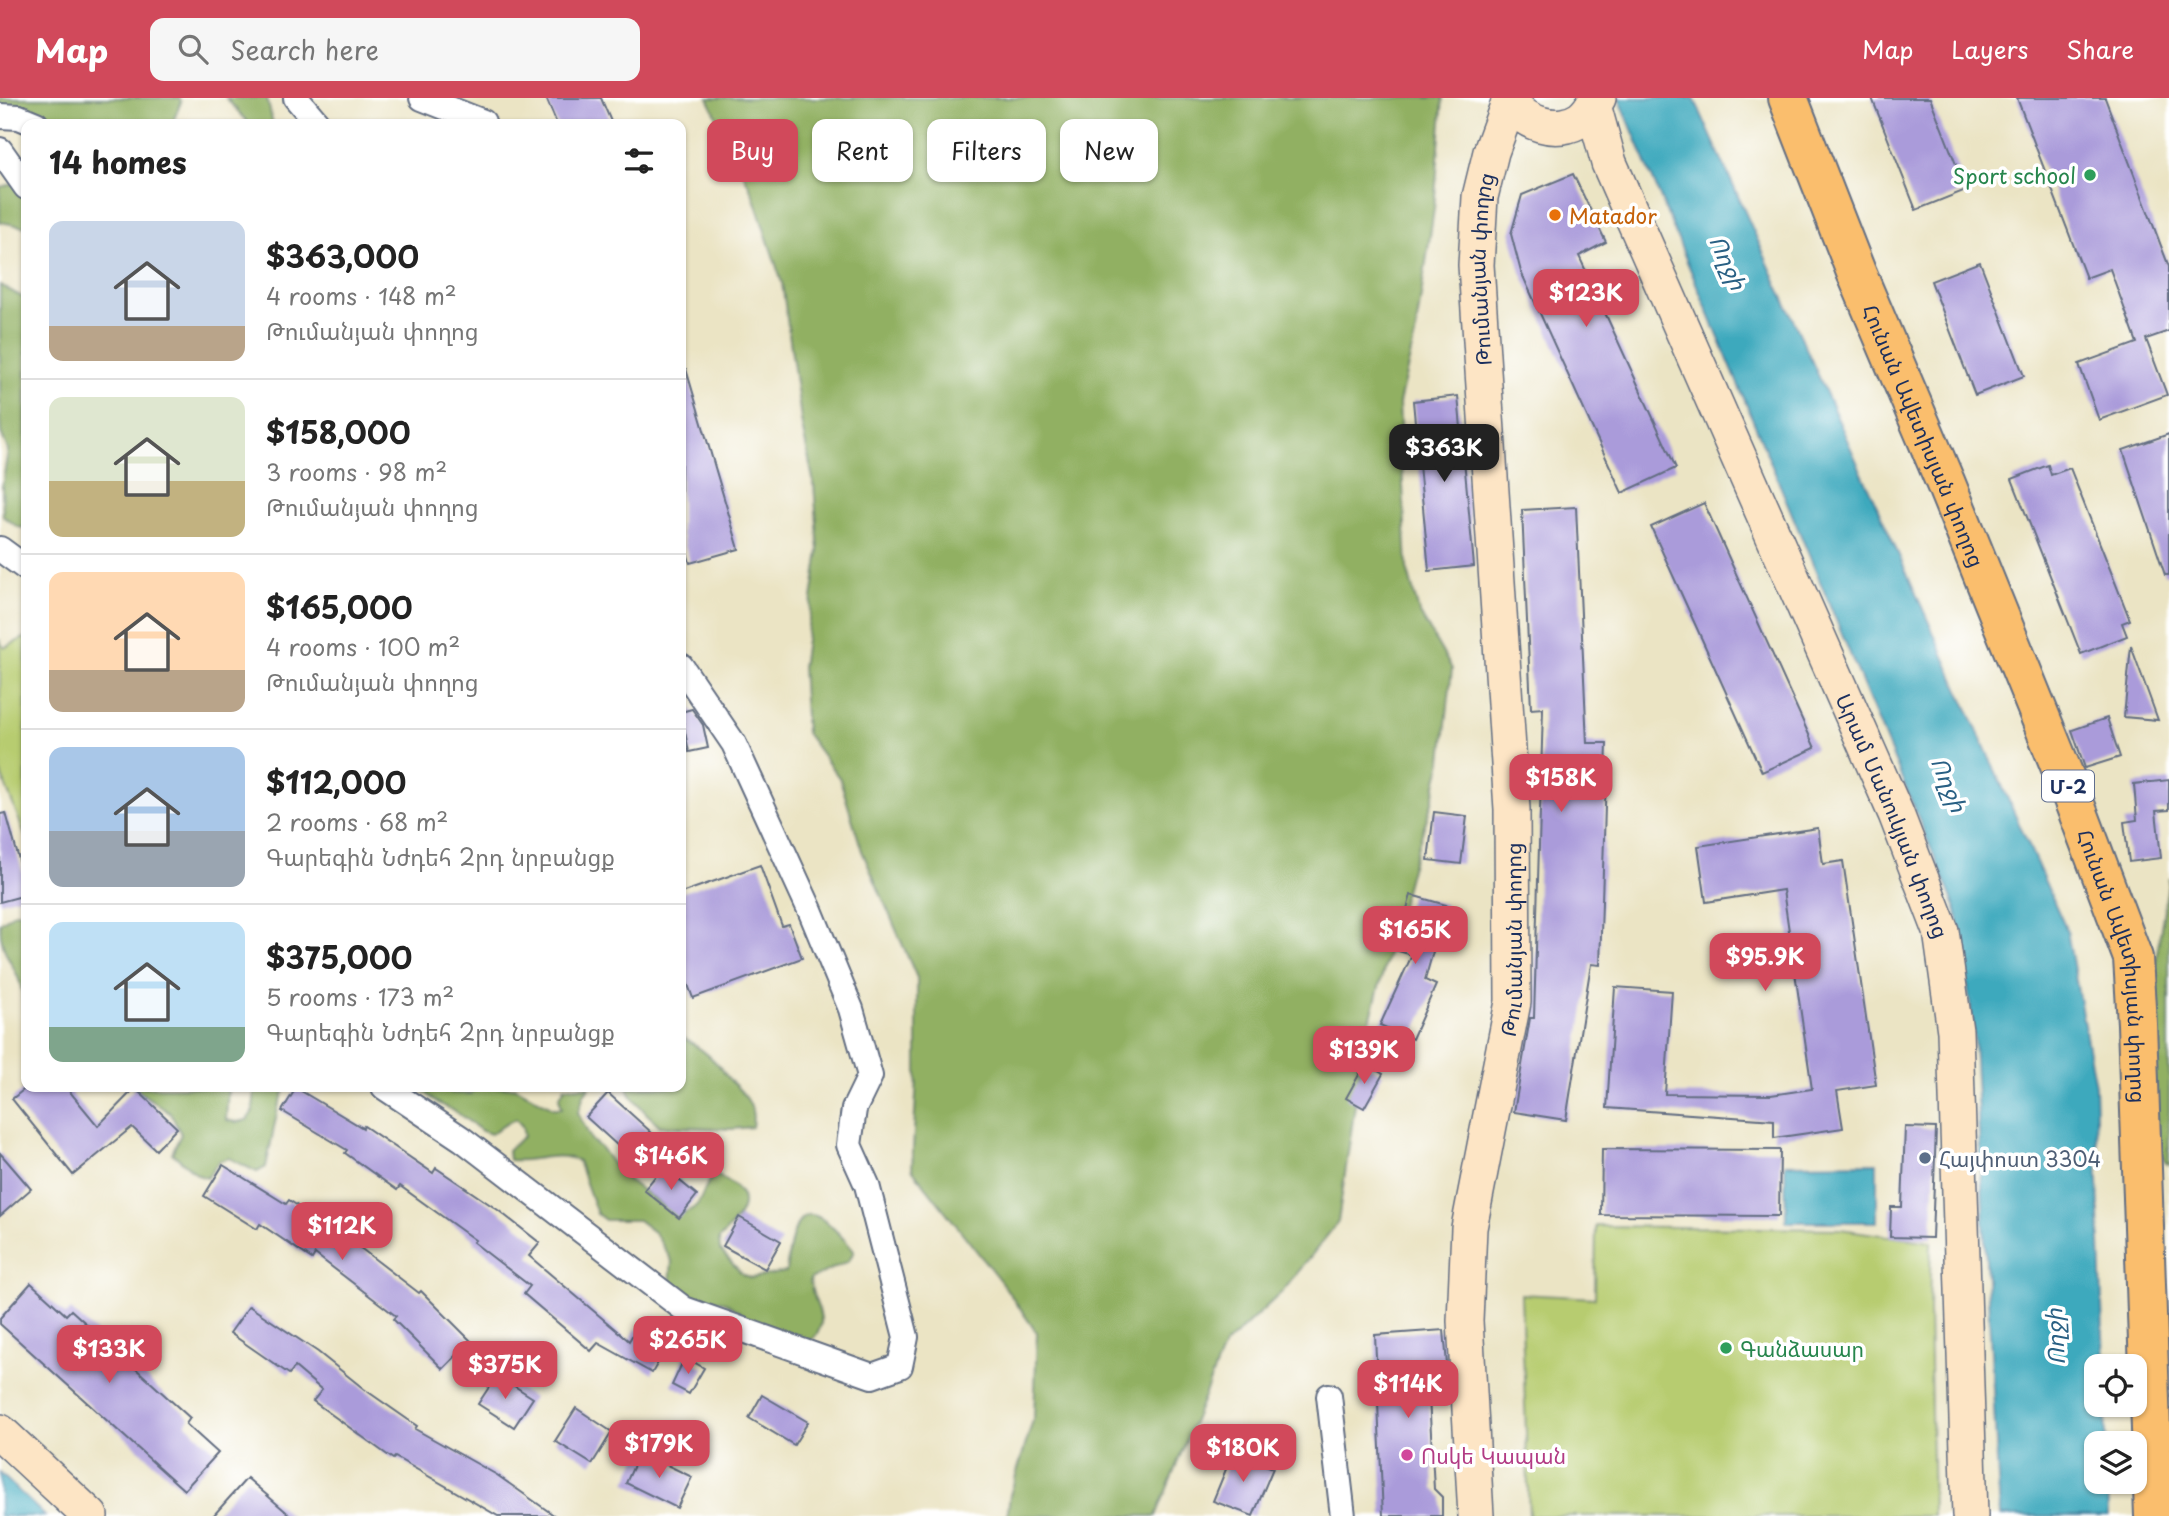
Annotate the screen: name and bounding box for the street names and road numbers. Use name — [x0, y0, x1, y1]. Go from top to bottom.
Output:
street label: Թումանյան փողոց — [1460, 169, 1502, 367]
street label: Հունան Ավետիսյան փողոց — [1855, 299, 1994, 572]
street label: Արամ Մանուկյան փողոց — [1829, 688, 1958, 942]
road number: Մ-2 — [2042, 771, 2094, 802]
street label: Հունան Ավետիսյան փողոց — [2070, 824, 2156, 1104]
street label: Թումանյան փողոց — [1491, 842, 1529, 1039]

